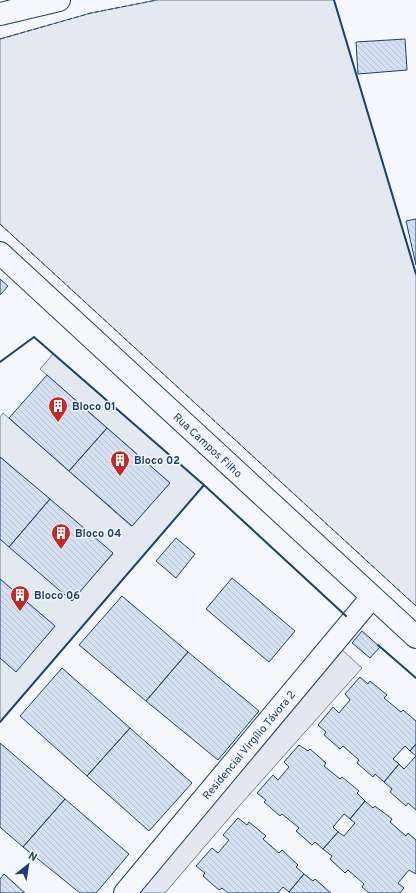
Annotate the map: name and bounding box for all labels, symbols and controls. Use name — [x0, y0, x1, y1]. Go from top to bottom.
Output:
building icon: Bloco 01 — [47, 395, 69, 423]
place label: Bloco 01 — [72, 400, 116, 414]
street label: Rua Campos Filho — [170, 410, 245, 481]
building icon: Bloco 02 — [109, 449, 131, 477]
place label: Bloco 02 — [134, 454, 180, 468]
building icon: Bloco 04 — [50, 522, 72, 550]
place label: Bloco 04 — [75, 527, 121, 541]
building icon: Bloco 06 — [9, 584, 31, 612]
place label: Bloco 06 — [34, 589, 80, 603]
street label: Residencial Virgílio Távora 2 — [200, 688, 299, 803]
north arrow — [8, 845, 48, 885]
text: N — [26, 849, 39, 865]

